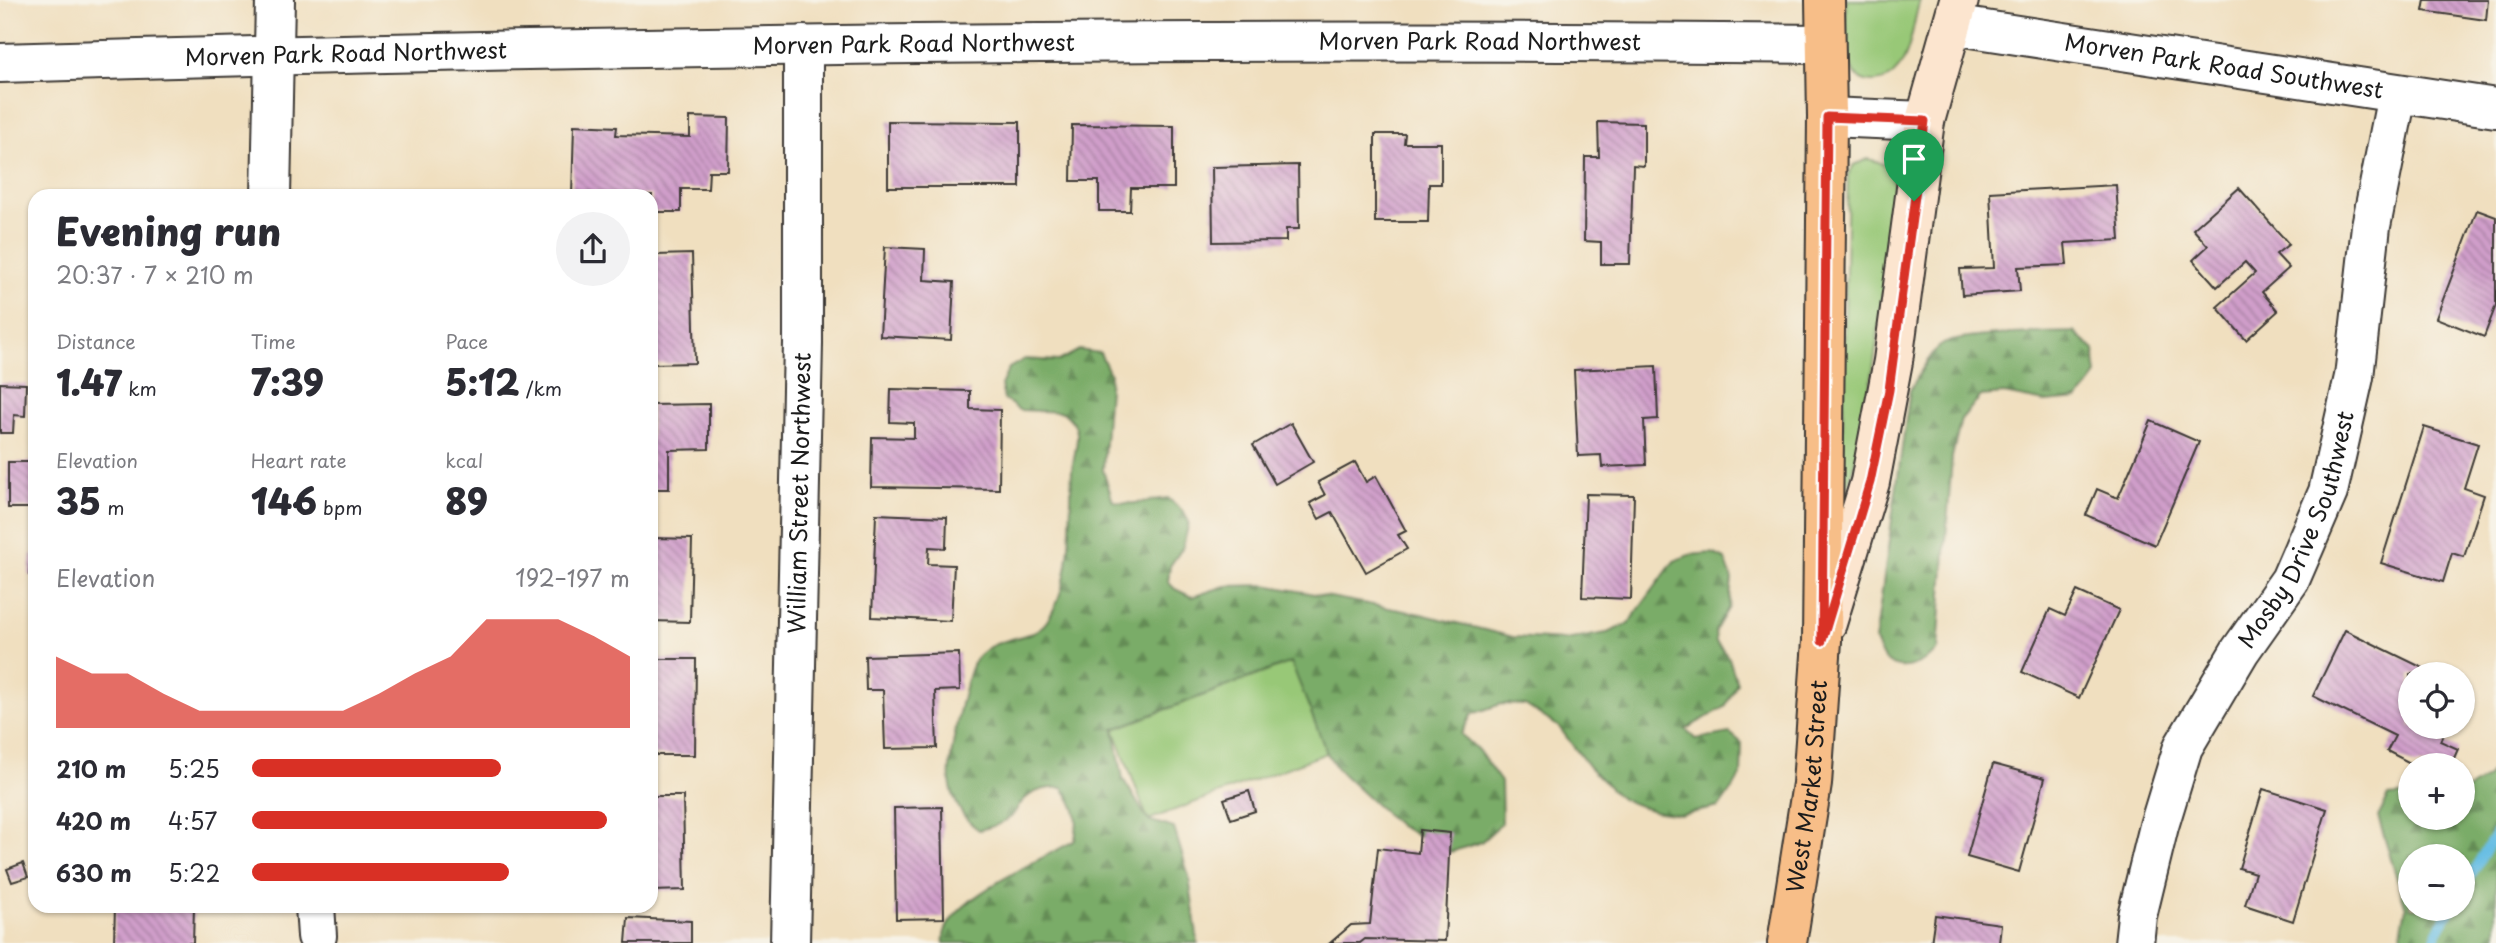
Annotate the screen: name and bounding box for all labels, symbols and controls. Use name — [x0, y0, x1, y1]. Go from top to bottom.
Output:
street label: Morven Park Road Northwest — [1319, 22, 1641, 58]
street label: Morven Park Road Southwest — [2062, 23, 2386, 107]
street label: Morven Park Road Northwest — [752, 24, 1075, 62]
street label: Morven Park Road Northwest — [184, 31, 507, 74]
pin — [1884, 129, 1944, 201]
icon: arrive — [1895, 140, 1933, 178]
text: Evening run — [56, 202, 281, 259]
button: share — [556, 212, 630, 286]
text: 20:37 · 7 × 210 m — [56, 257, 254, 292]
text: Distance — [56, 327, 136, 355]
text: Time — [251, 327, 296, 355]
text: Pace — [445, 327, 488, 355]
street label: William Street Northwest — [778, 352, 819, 634]
text: 1.47 — [56, 355, 122, 408]
text: 7:39 — [251, 355, 324, 408]
text: 5:12 — [445, 355, 520, 408]
text: km — [122, 374, 157, 402]
text: /km — [520, 374, 562, 402]
street label: Mosby Drive Southwest — [2228, 407, 2362, 655]
text: Elevation — [56, 446, 138, 474]
text: Heart rate — [251, 446, 347, 474]
text: kcal — [445, 446, 483, 474]
text: 35 — [56, 474, 101, 527]
text: 146 — [251, 474, 317, 527]
text: 89 — [445, 474, 488, 527]
text: m — [101, 493, 125, 521]
text: bpm — [317, 493, 363, 521]
text: Elevation — [56, 560, 155, 595]
text: 192–197 m — [515, 560, 630, 595]
map controls — [2398, 662, 2475, 921]
button: locate — [2398, 662, 2475, 739]
street label: West Market Street — [1776, 679, 1835, 895]
text: 210 m — [56, 751, 126, 786]
text: 5:25 — [168, 751, 220, 786]
button: + — [2398, 753, 2475, 830]
text: 420 m — [56, 803, 131, 838]
text: 4:57 — [168, 803, 217, 838]
button: − — [2398, 844, 2475, 921]
text: 630 m — [56, 855, 132, 890]
text: 5:22 — [168, 855, 220, 890]

